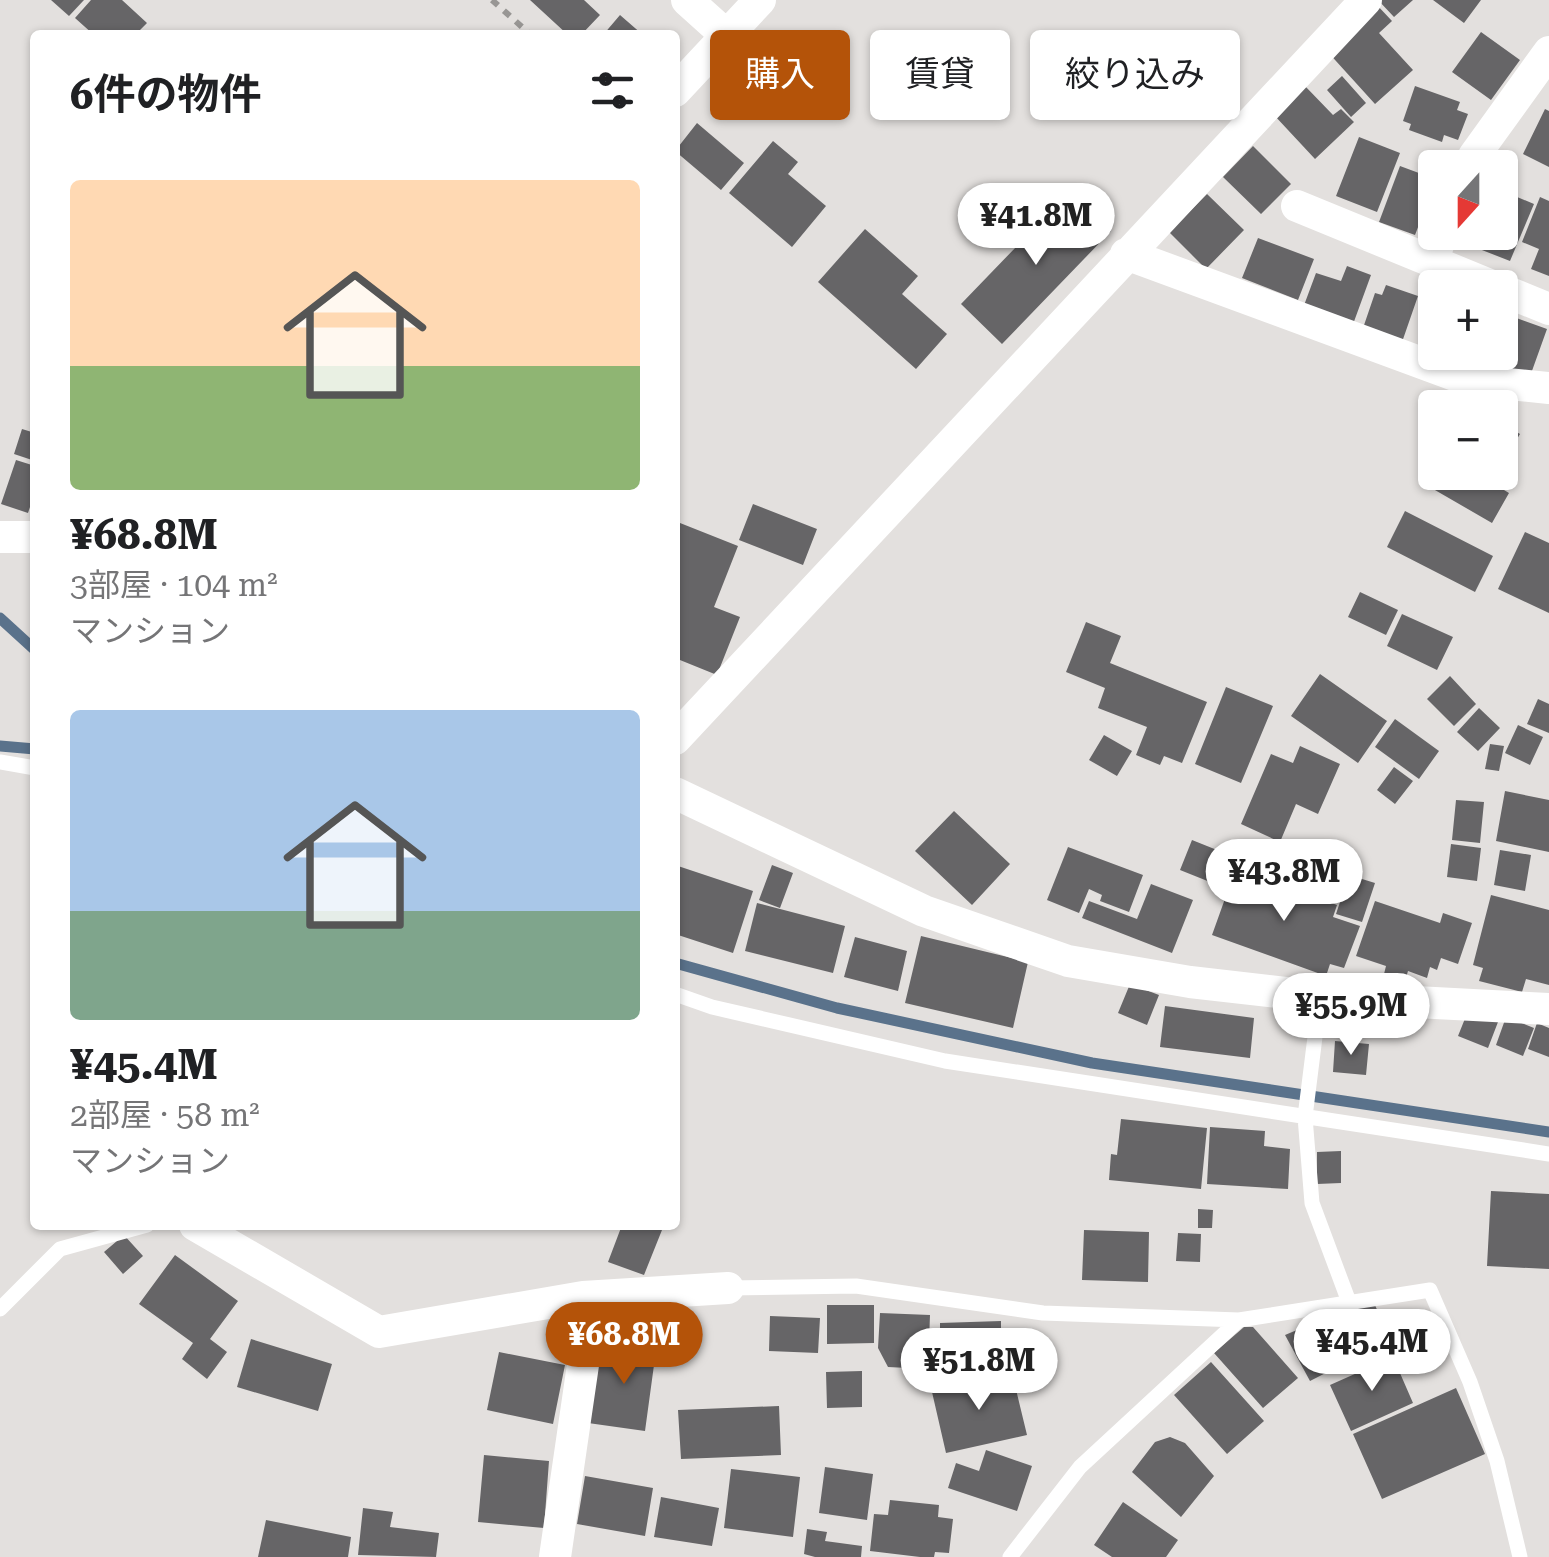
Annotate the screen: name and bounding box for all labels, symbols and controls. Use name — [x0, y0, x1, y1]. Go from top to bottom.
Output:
chip: 購入 — [710, 30, 850, 120]
chip: 賃貸 — [870, 30, 1010, 120]
chip: 絞り込み — [1030, 30, 1240, 120]
icon: filters — [585, 63, 640, 118]
text: 6件の物件 — [70, 70, 262, 119]
north arrow — [1418, 150, 1518, 250]
map controls — [1418, 150, 1518, 490]
pin: ¥41.8M — [955, 183, 1117, 268]
text: ¥41.8M — [980, 196, 1092, 234]
icon: home — [265, 245, 445, 425]
button: + — [1418, 270, 1518, 370]
button: − — [1418, 390, 1518, 490]
text: ¥68.8M — [70, 510, 218, 559]
text: 3部屋 · 104 m² — [70, 566, 278, 604]
text: マンション — [70, 612, 230, 650]
icon: home — [265, 775, 445, 955]
pin: ¥43.8M — [1203, 839, 1365, 924]
text: ¥43.8M — [1228, 852, 1340, 890]
pin: ¥55.9M — [1270, 973, 1432, 1058]
text: ¥55.9M — [1295, 986, 1407, 1024]
text: ¥45.4M — [70, 1040, 218, 1089]
text: 2部屋 · 58 m² — [70, 1096, 260, 1134]
text: マンション — [70, 1142, 230, 1180]
pin: ¥68.8M — [543, 1302, 705, 1387]
pin: ¥45.4M — [1291, 1309, 1453, 1394]
text: ¥68.8M — [568, 1315, 680, 1353]
text: ¥45.4M — [1316, 1322, 1428, 1360]
pin: ¥51.8M — [898, 1328, 1060, 1413]
text: ¥51.8M — [923, 1341, 1035, 1379]

